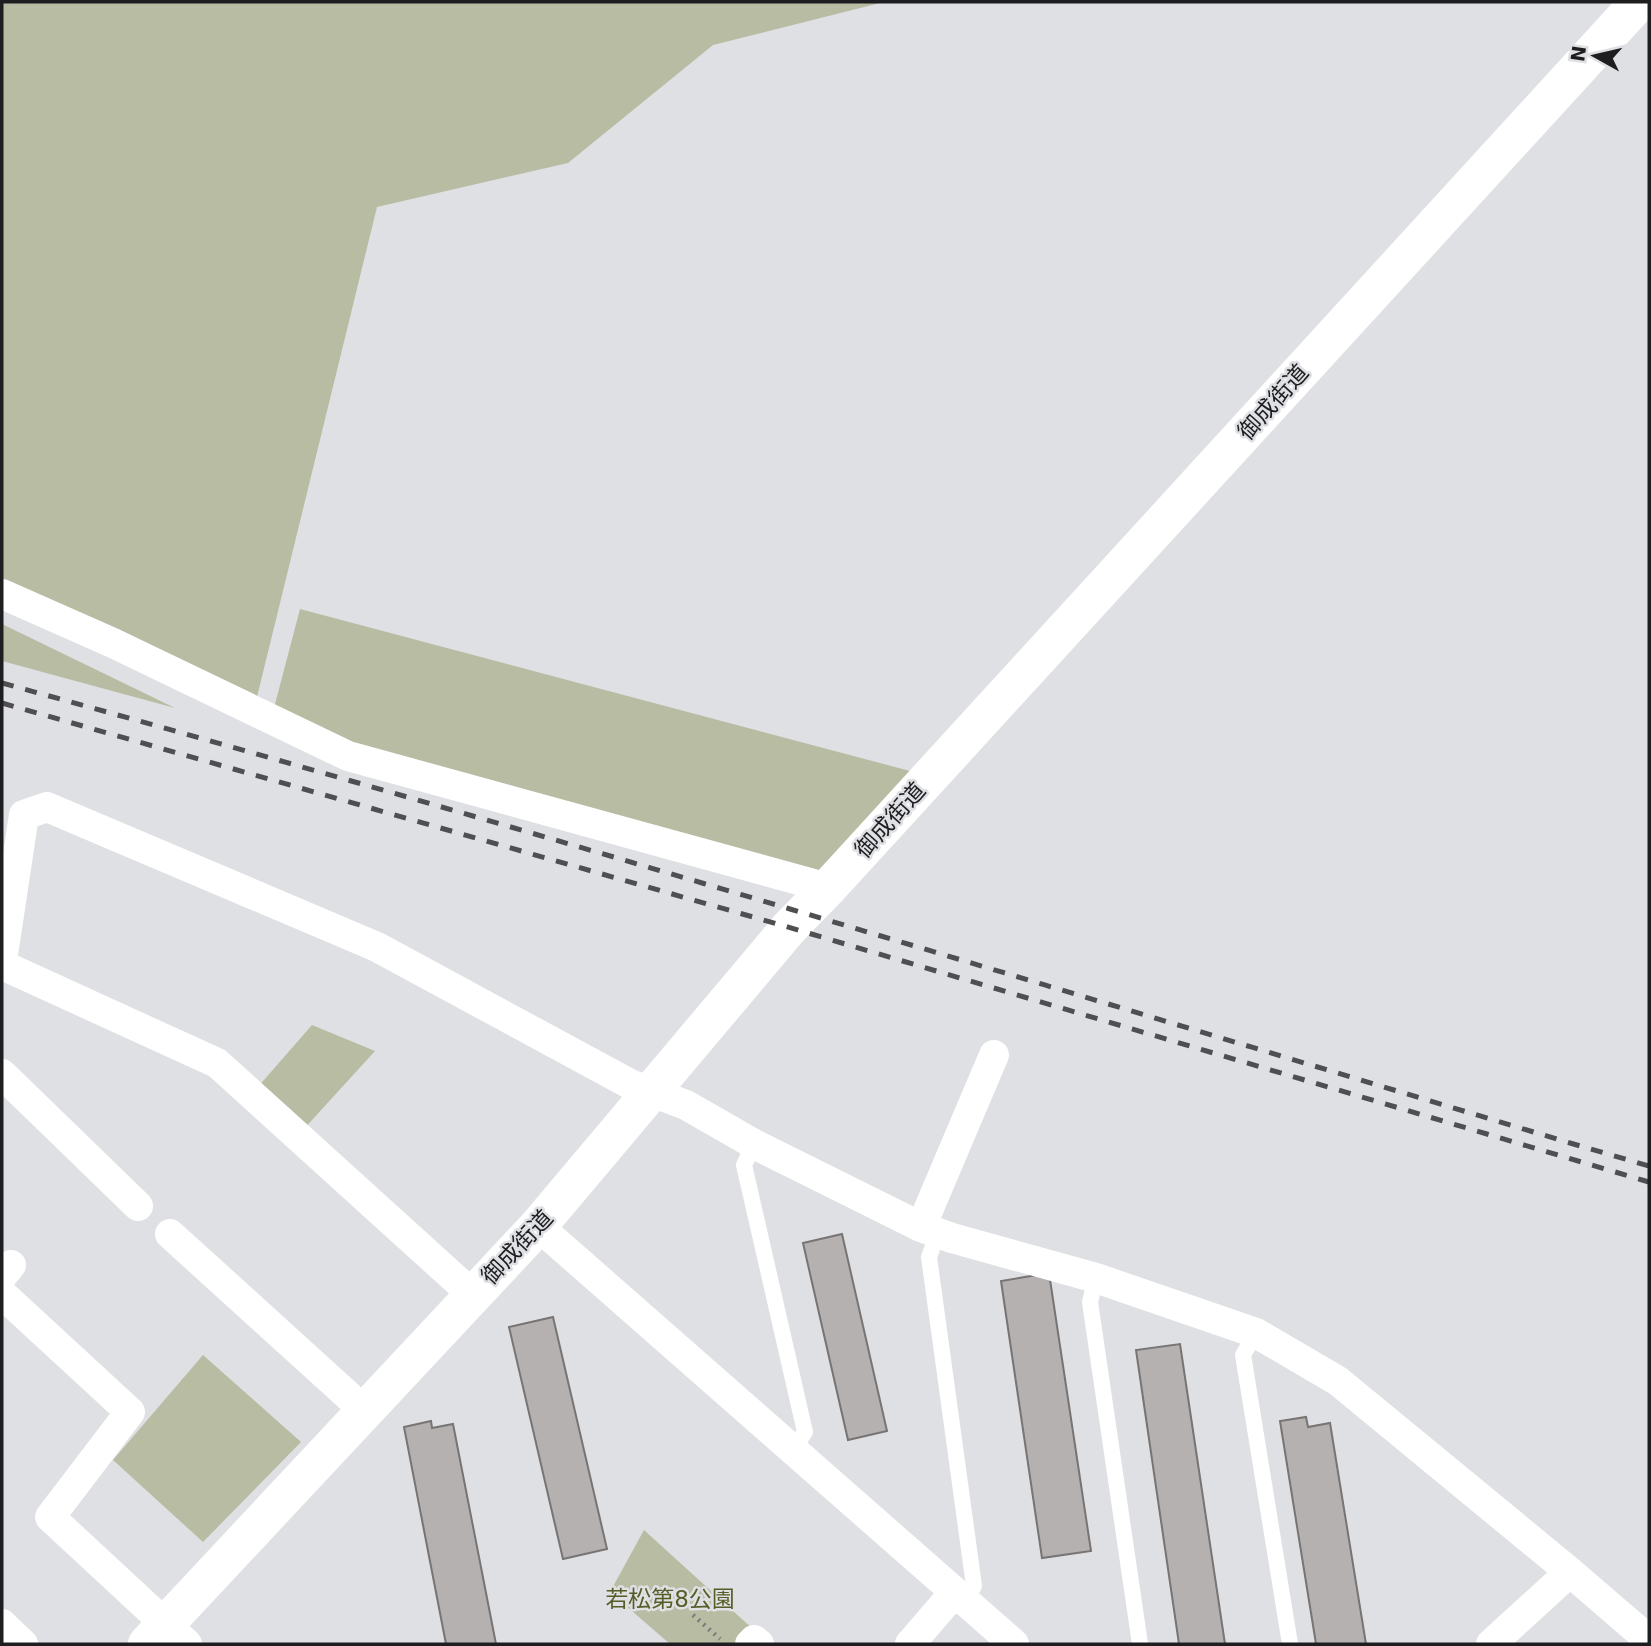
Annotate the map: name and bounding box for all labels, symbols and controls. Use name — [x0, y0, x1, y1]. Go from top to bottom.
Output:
north arrow — [1560, 21, 1630, 91]
text: N — [1566, 44, 1590, 63]
street label: 御成街道 — [1233, 359, 1313, 445]
street label: 御成街道 — [850, 777, 930, 863]
street label: 御成街道 — [476, 1204, 558, 1290]
park label: 若松第8公園 — [605, 1586, 735, 1612]

